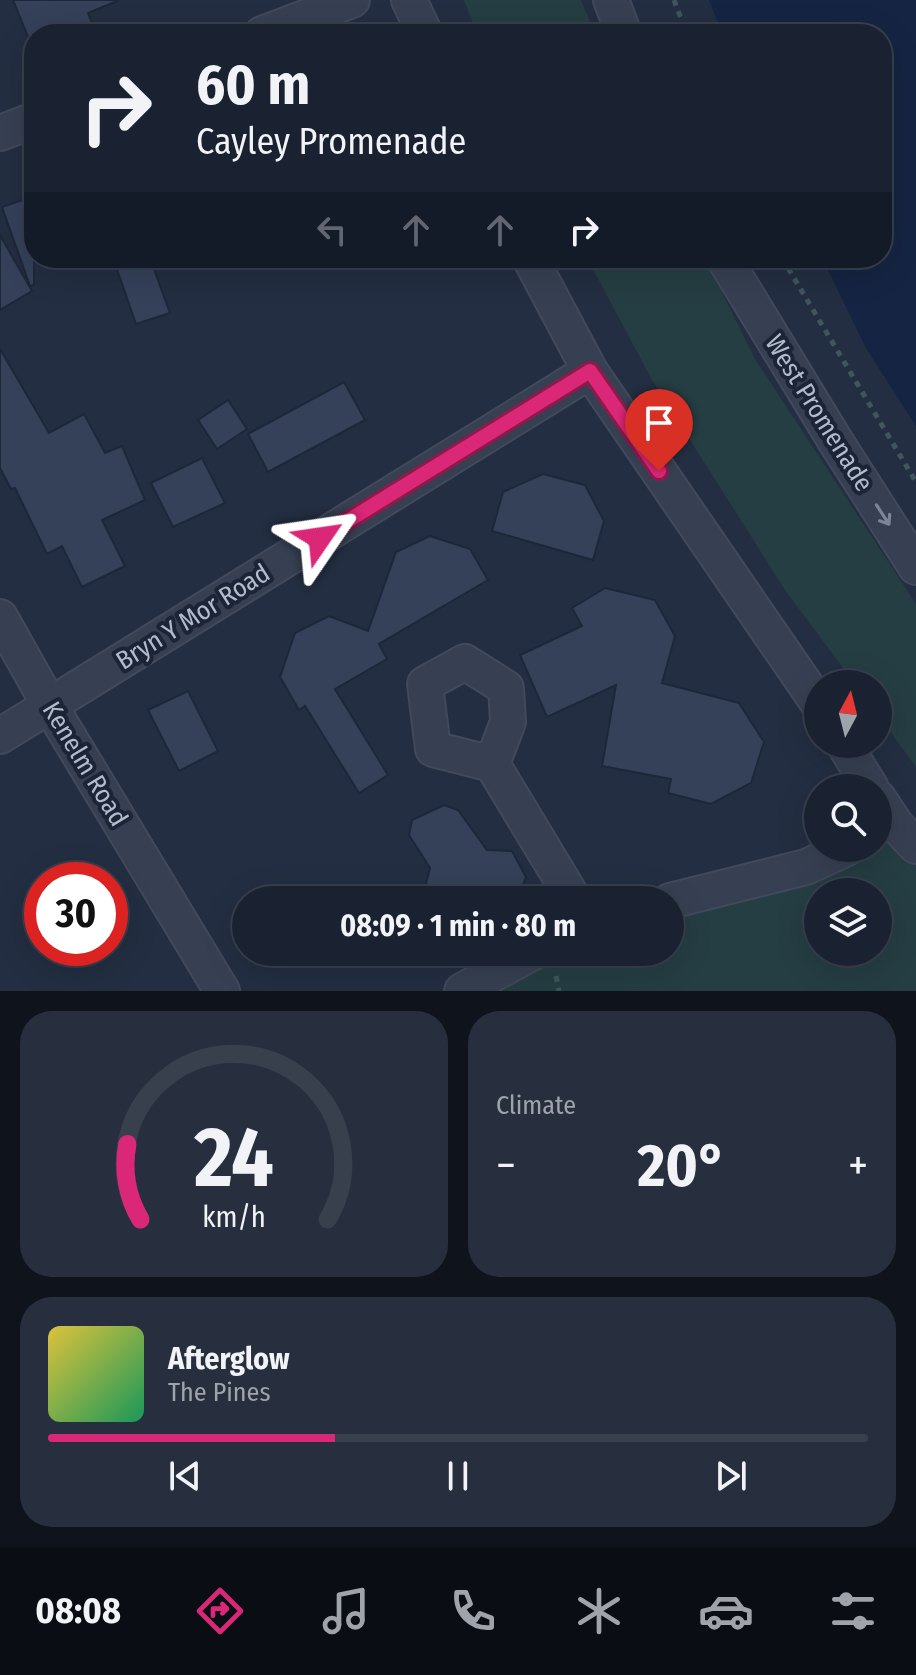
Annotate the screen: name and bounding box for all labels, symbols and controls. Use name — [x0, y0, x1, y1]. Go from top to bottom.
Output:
text: 60 m — [196, 52, 310, 119]
icon: right — [64, 56, 168, 160]
text: Cayley Promenade — [196, 120, 466, 164]
icon: left — [310, 208, 354, 252]
icon: ahead — [394, 208, 438, 252]
icon: ahead — [478, 208, 522, 252]
icon: right — [562, 208, 606, 252]
street label: West Promenade — [758, 329, 880, 497]
pin — [625, 389, 693, 471]
icon: arrive — [637, 401, 681, 445]
position arrow — [278, 496, 362, 580]
one-way arrow — [875, 503, 891, 526]
street label: Bryn Y Mor Road — [111, 557, 275, 677]
north arrow — [804, 670, 892, 758]
map controls — [804, 670, 892, 966]
street label: Kenelm Road — [36, 696, 134, 832]
button: search — [804, 774, 892, 862]
speed limit sign: 30 — [24, 862, 128, 966]
button: layers — [804, 878, 892, 966]
text: 08:09 · 1 min · 80 m — [340, 908, 576, 944]
text: Climate — [496, 1090, 576, 1121]
text: 24 — [193, 1108, 274, 1208]
text: 20° — [638, 1130, 726, 1202]
text: − — [496, 1139, 516, 1192]
text: + — [848, 1139, 868, 1192]
text: km/h — [202, 1200, 266, 1235]
text: Afterglow — [168, 1341, 290, 1377]
text: The Pines — [168, 1377, 271, 1408]
icon: previous — [163, 1454, 207, 1498]
icon: pause — [436, 1454, 480, 1498]
icon: next — [709, 1454, 753, 1498]
icon: directions — [192, 1583, 248, 1639]
icon: music — [318, 1583, 374, 1639]
icon: phone — [445, 1583, 501, 1639]
icon: climate — [571, 1583, 627, 1639]
icon: car — [698, 1583, 754, 1639]
icon: filters — [825, 1583, 881, 1639]
text: 08:08 — [35, 1589, 121, 1633]

